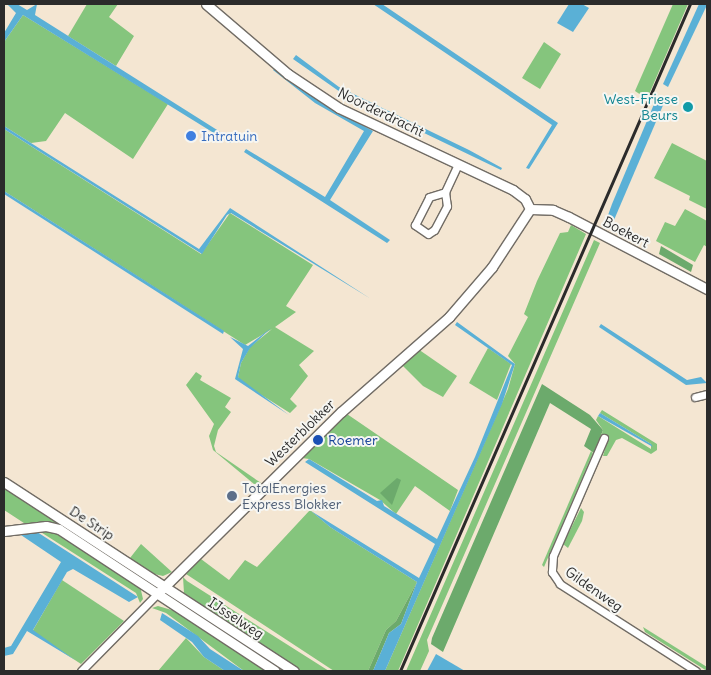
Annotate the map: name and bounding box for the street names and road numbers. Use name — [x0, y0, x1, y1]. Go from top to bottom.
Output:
street label: Noorderdracht — [335, 84, 427, 140]
street label: Boekert — [600, 213, 652, 251]
street label: Westerblokker — [262, 396, 338, 470]
street label: De Strip — [67, 502, 117, 544]
street label: Gildenweg — [562, 563, 626, 615]
street label: IJsselweg — [205, 594, 267, 642]

